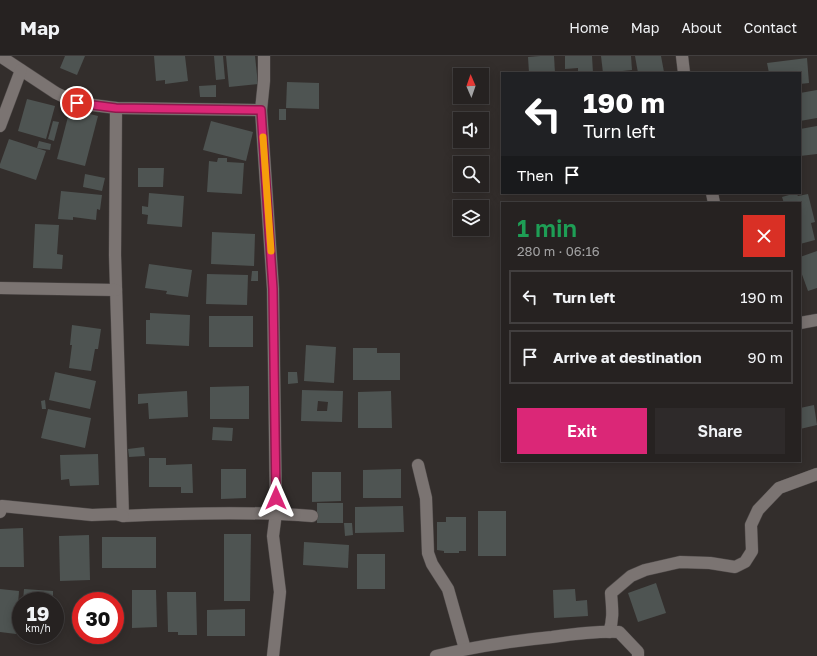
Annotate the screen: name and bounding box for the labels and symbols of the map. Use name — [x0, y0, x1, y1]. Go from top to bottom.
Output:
north arrow — [453, 68, 489, 104]
pin — [60, 86, 94, 120]
position arrow — [255, 477, 297, 519]
speed limit sign: 30 — [72, 592, 124, 644]

